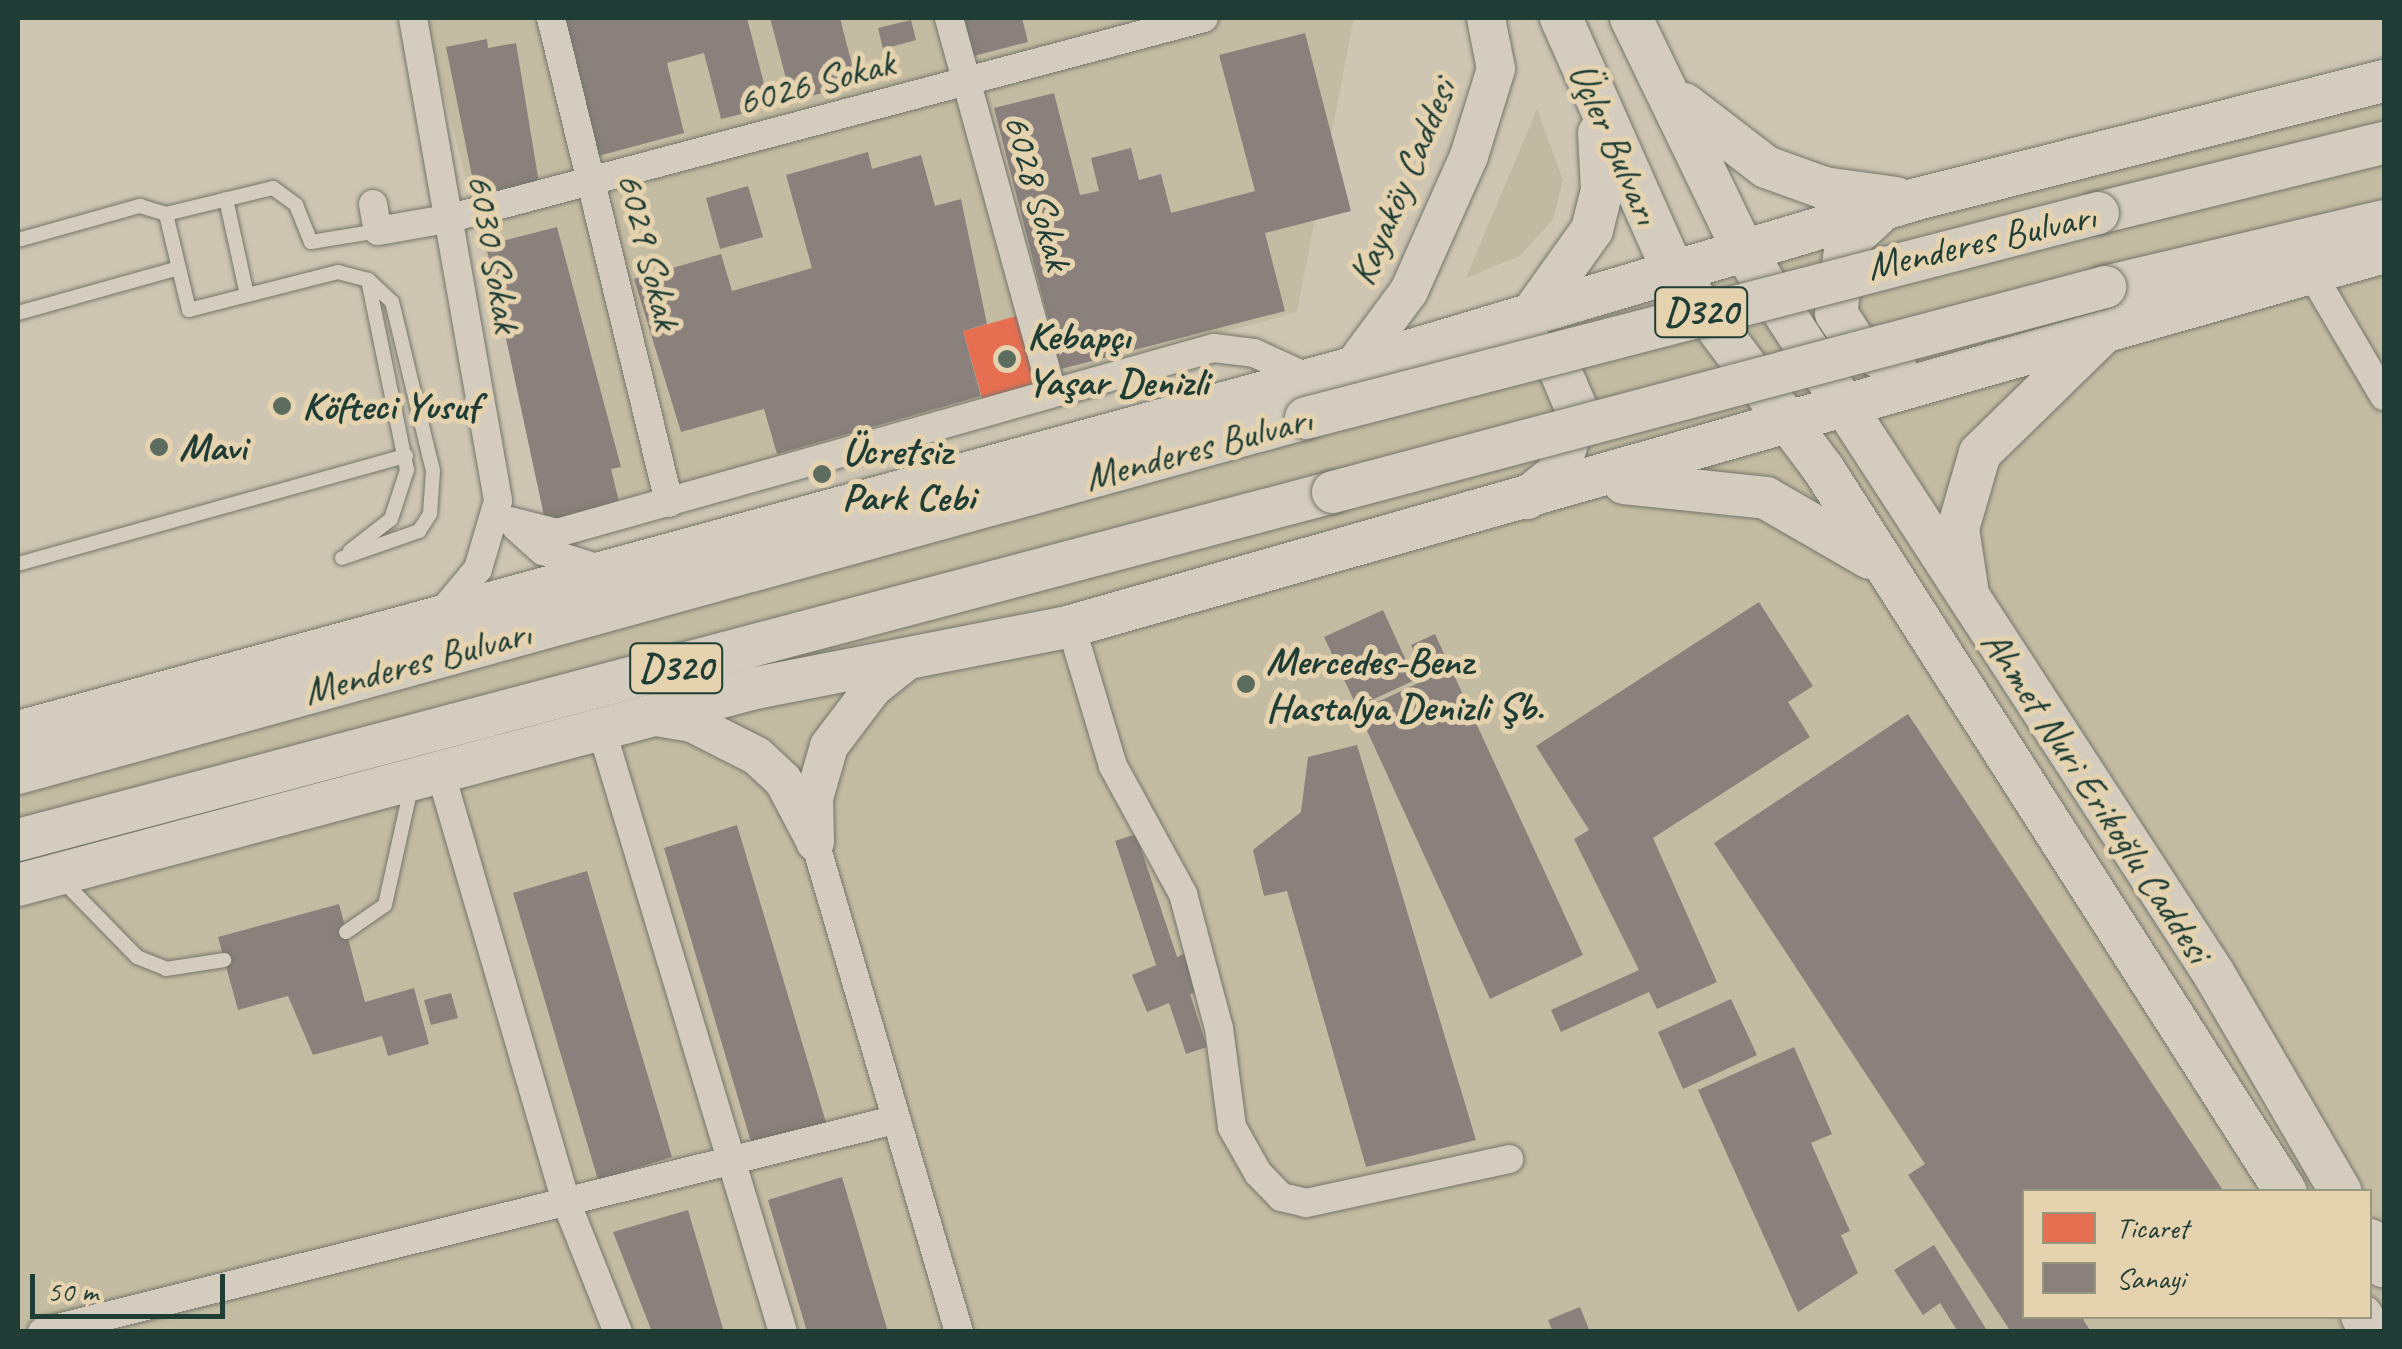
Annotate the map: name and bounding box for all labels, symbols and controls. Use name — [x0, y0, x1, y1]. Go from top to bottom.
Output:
street label: 6026 Sokak — [732, 38, 900, 126]
street label: Üçler Bulvarı — [1558, 55, 1672, 231]
street label: Kayaköy Caddesi — [1337, 72, 1467, 292]
street label: 6028 Sokak — [993, 108, 1083, 276]
street label: 6029 Sokak — [606, 168, 692, 334]
street label: 6030 Sokak — [456, 170, 532, 336]
street label: Menderes Bulvarı — [1862, 191, 2100, 291]
road number: D320 — [1654, 279, 1748, 345]
place label: Kebapçı Yaşar Denizli — [1027, 312, 1209, 406]
marker: Kebapçı Yaşar Denizli — [996, 348, 1018, 370]
place label: Köfteci Yusuf — [302, 382, 479, 430]
marker: Köfteci Yusuf — [271, 395, 293, 417]
street label: Menderes Bulvarı — [1079, 395, 1317, 501]
place label: Mavi — [179, 423, 246, 471]
place label: Ücretsiz Park Cebi — [842, 427, 974, 521]
marker: Mavi — [148, 436, 170, 458]
marker: Ücretsiz Park Cebi — [811, 463, 833, 485]
street label: Menderes Bulvarı — [298, 609, 536, 715]
street label: Ahmet Nuri Erikoğlu Caddesi — [1971, 620, 2223, 972]
road number: D320 — [628, 635, 724, 701]
place label: Mercedes-Benz Hastalya Denizli Şb. — [1266, 637, 1543, 731]
marker: Mercedes-Benz Hastalya Denizli Şb. — [1235, 673, 1257, 695]
legend — [2022, 1189, 2372, 1319]
text: Ticaret — [2116, 1209, 2189, 1247]
scale bar — [35, 1254, 230, 1316]
text: Sanayi — [2116, 1259, 2185, 1297]
text: 50 m — [47, 1272, 98, 1310]

